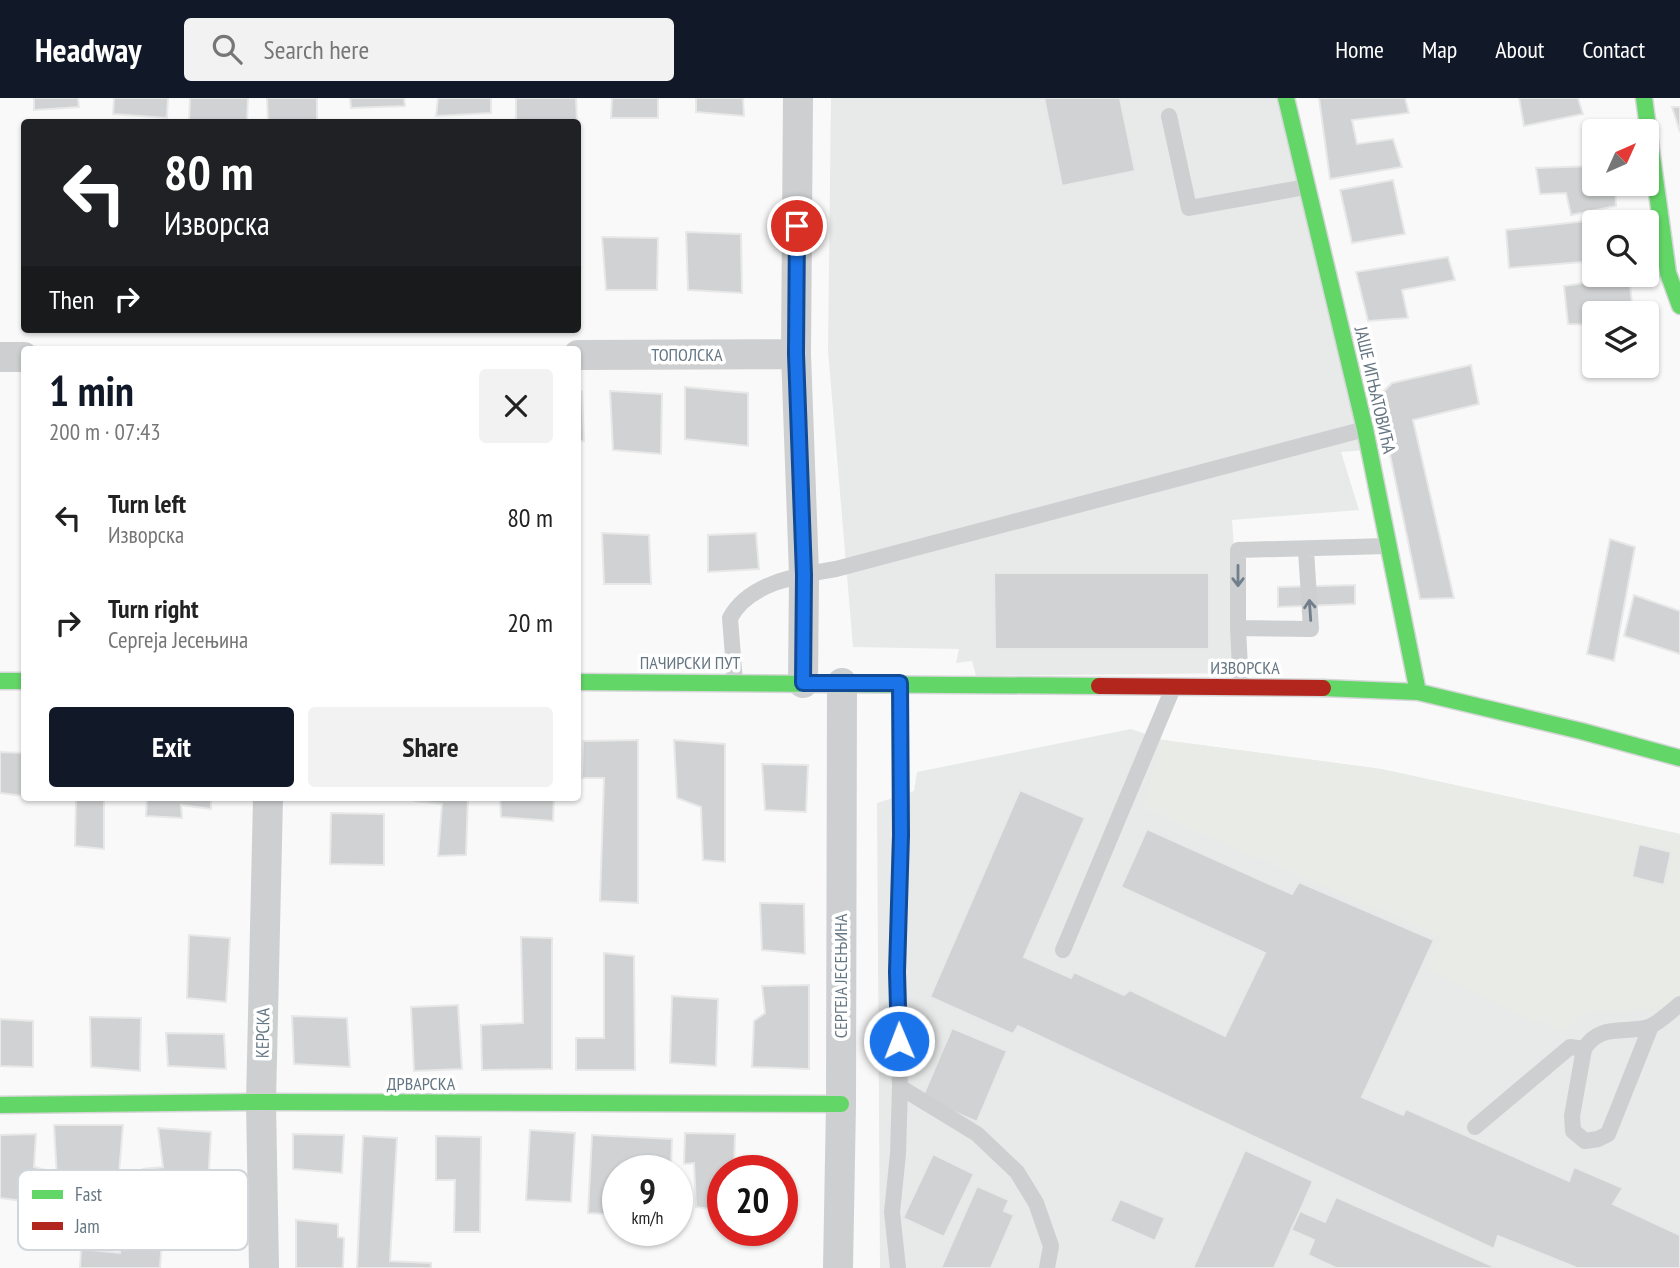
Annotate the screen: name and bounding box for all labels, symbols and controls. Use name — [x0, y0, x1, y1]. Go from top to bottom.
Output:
search box — [184, 18, 674, 81]
text: Headway — [35, 28, 142, 71]
icon: search — [208, 30, 246, 68]
text: Search here — [264, 33, 369, 66]
text: Home — [1335, 34, 1384, 65]
text: Map — [1422, 34, 1457, 65]
text: About — [1495, 34, 1544, 65]
text: Contact — [1582, 34, 1645, 65]
north arrow — [1582, 119, 1659, 196]
map controls — [1582, 119, 1659, 378]
text: 80 m — [164, 140, 253, 204]
icon: left — [49, 147, 140, 238]
pin — [767, 196, 827, 256]
text: Изворска — [164, 202, 270, 244]
icon: arrive — [778, 207, 816, 245]
button: search — [1582, 210, 1659, 287]
icon: right — [108, 280, 146, 318]
text: Then — [49, 283, 94, 316]
button: layers — [1582, 301, 1659, 378]
street label: ЈАШЕ ИГЊАТОВИЋА — [1349, 323, 1401, 456]
street label: ТОПОЛСКА — [651, 343, 723, 366]
text: 1 min — [49, 363, 134, 418]
button: close — [479, 369, 553, 443]
text: 200 m · 07:43 — [49, 417, 161, 446]
text: Turn left — [108, 487, 186, 520]
icon: left — [49, 499, 87, 537]
text: 80 m — [507, 501, 553, 534]
text: Изворска — [108, 520, 184, 549]
one-way arrow — [1231, 564, 1245, 587]
text: Turn right — [108, 592, 199, 625]
one-way arrow — [1303, 598, 1316, 621]
icon: right — [49, 604, 87, 642]
text: 20 m — [507, 606, 553, 639]
text: Сергеја Јесењина — [108, 625, 248, 654]
street label: ПАЧИРСКИ ПУТ — [640, 651, 740, 674]
street label: ИЗВОРСКА — [1210, 656, 1280, 679]
button: Exit — [49, 707, 294, 787]
button: Share — [308, 707, 553, 787]
street label: СЕРГЕЈА ЈЕСЕЊИНА — [829, 913, 852, 1038]
position arrow — [862, 1004, 936, 1078]
street label: КЕРСКА — [251, 1007, 274, 1058]
street label: ДРВАРСКА — [387, 1072, 456, 1095]
speed limit sign: 20 — [707, 1155, 798, 1246]
text: 9 — [639, 1168, 656, 1214]
legend — [18, 1170, 248, 1250]
text: Fast — [75, 1182, 103, 1206]
text: km/h — [632, 1206, 663, 1229]
text: Jam — [74, 1214, 100, 1238]

